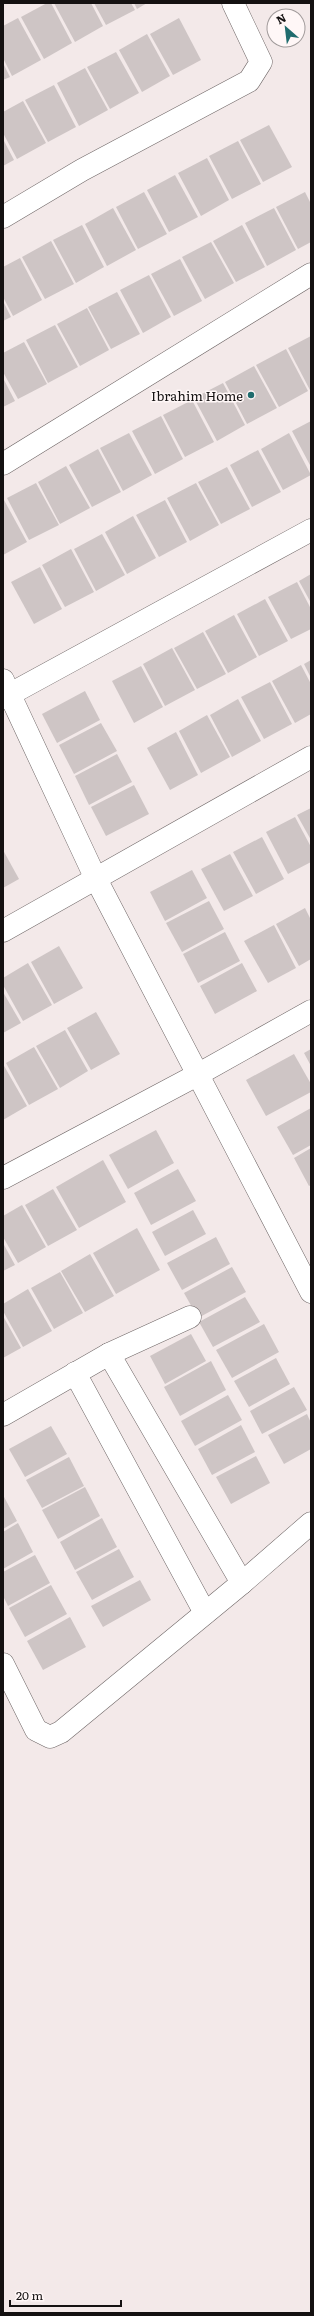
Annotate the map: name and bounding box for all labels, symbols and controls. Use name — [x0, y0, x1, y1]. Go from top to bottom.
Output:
north arrow — [266, 8, 306, 48]
text: N — [273, 9, 289, 28]
place label: Ibrahim Home — [151, 386, 243, 405]
marker: Ibrahim Home — [246, 390, 256, 400]
scale bar — [10, 2282, 121, 2308]
text: 20 m — [16, 2286, 43, 2304]

